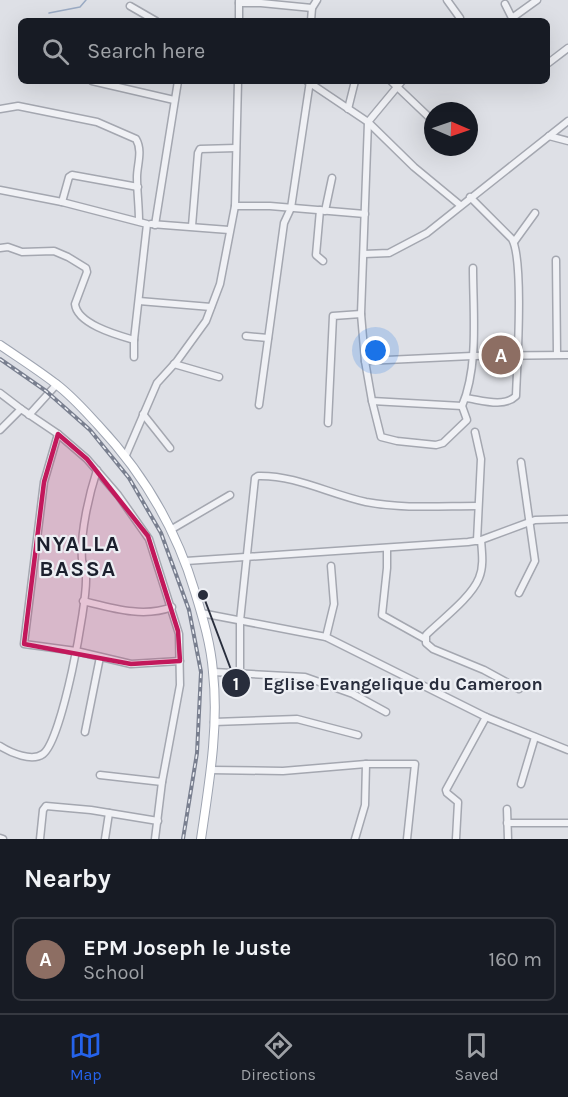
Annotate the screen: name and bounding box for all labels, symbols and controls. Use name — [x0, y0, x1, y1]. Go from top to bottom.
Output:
search box — [18, 18, 550, 84]
icon: search — [39, 35, 72, 68]
text: Search here — [87, 38, 205, 64]
north arrow — [424, 102, 478, 156]
pin: A — [482, 332, 520, 378]
your location — [361, 336, 390, 365]
district label: NYALLA BASSA — [35, 531, 121, 582]
callout: Eglise Evangelique du Cameroon — [221, 665, 555, 701]
text: 1 — [233, 673, 239, 695]
text: Eglise Evangelique du Cameroon — [263, 673, 543, 695]
text: Nearby — [24, 863, 111, 894]
text: EPM Joseph le Juste — [83, 935, 291, 961]
text: A — [39, 948, 52, 971]
text: 160 m — [489, 948, 542, 971]
text: School — [83, 961, 145, 984]
tab: Map — [69, 1029, 102, 1084]
tab: Directions — [241, 1029, 316, 1084]
tab: Saved — [455, 1029, 499, 1084]

